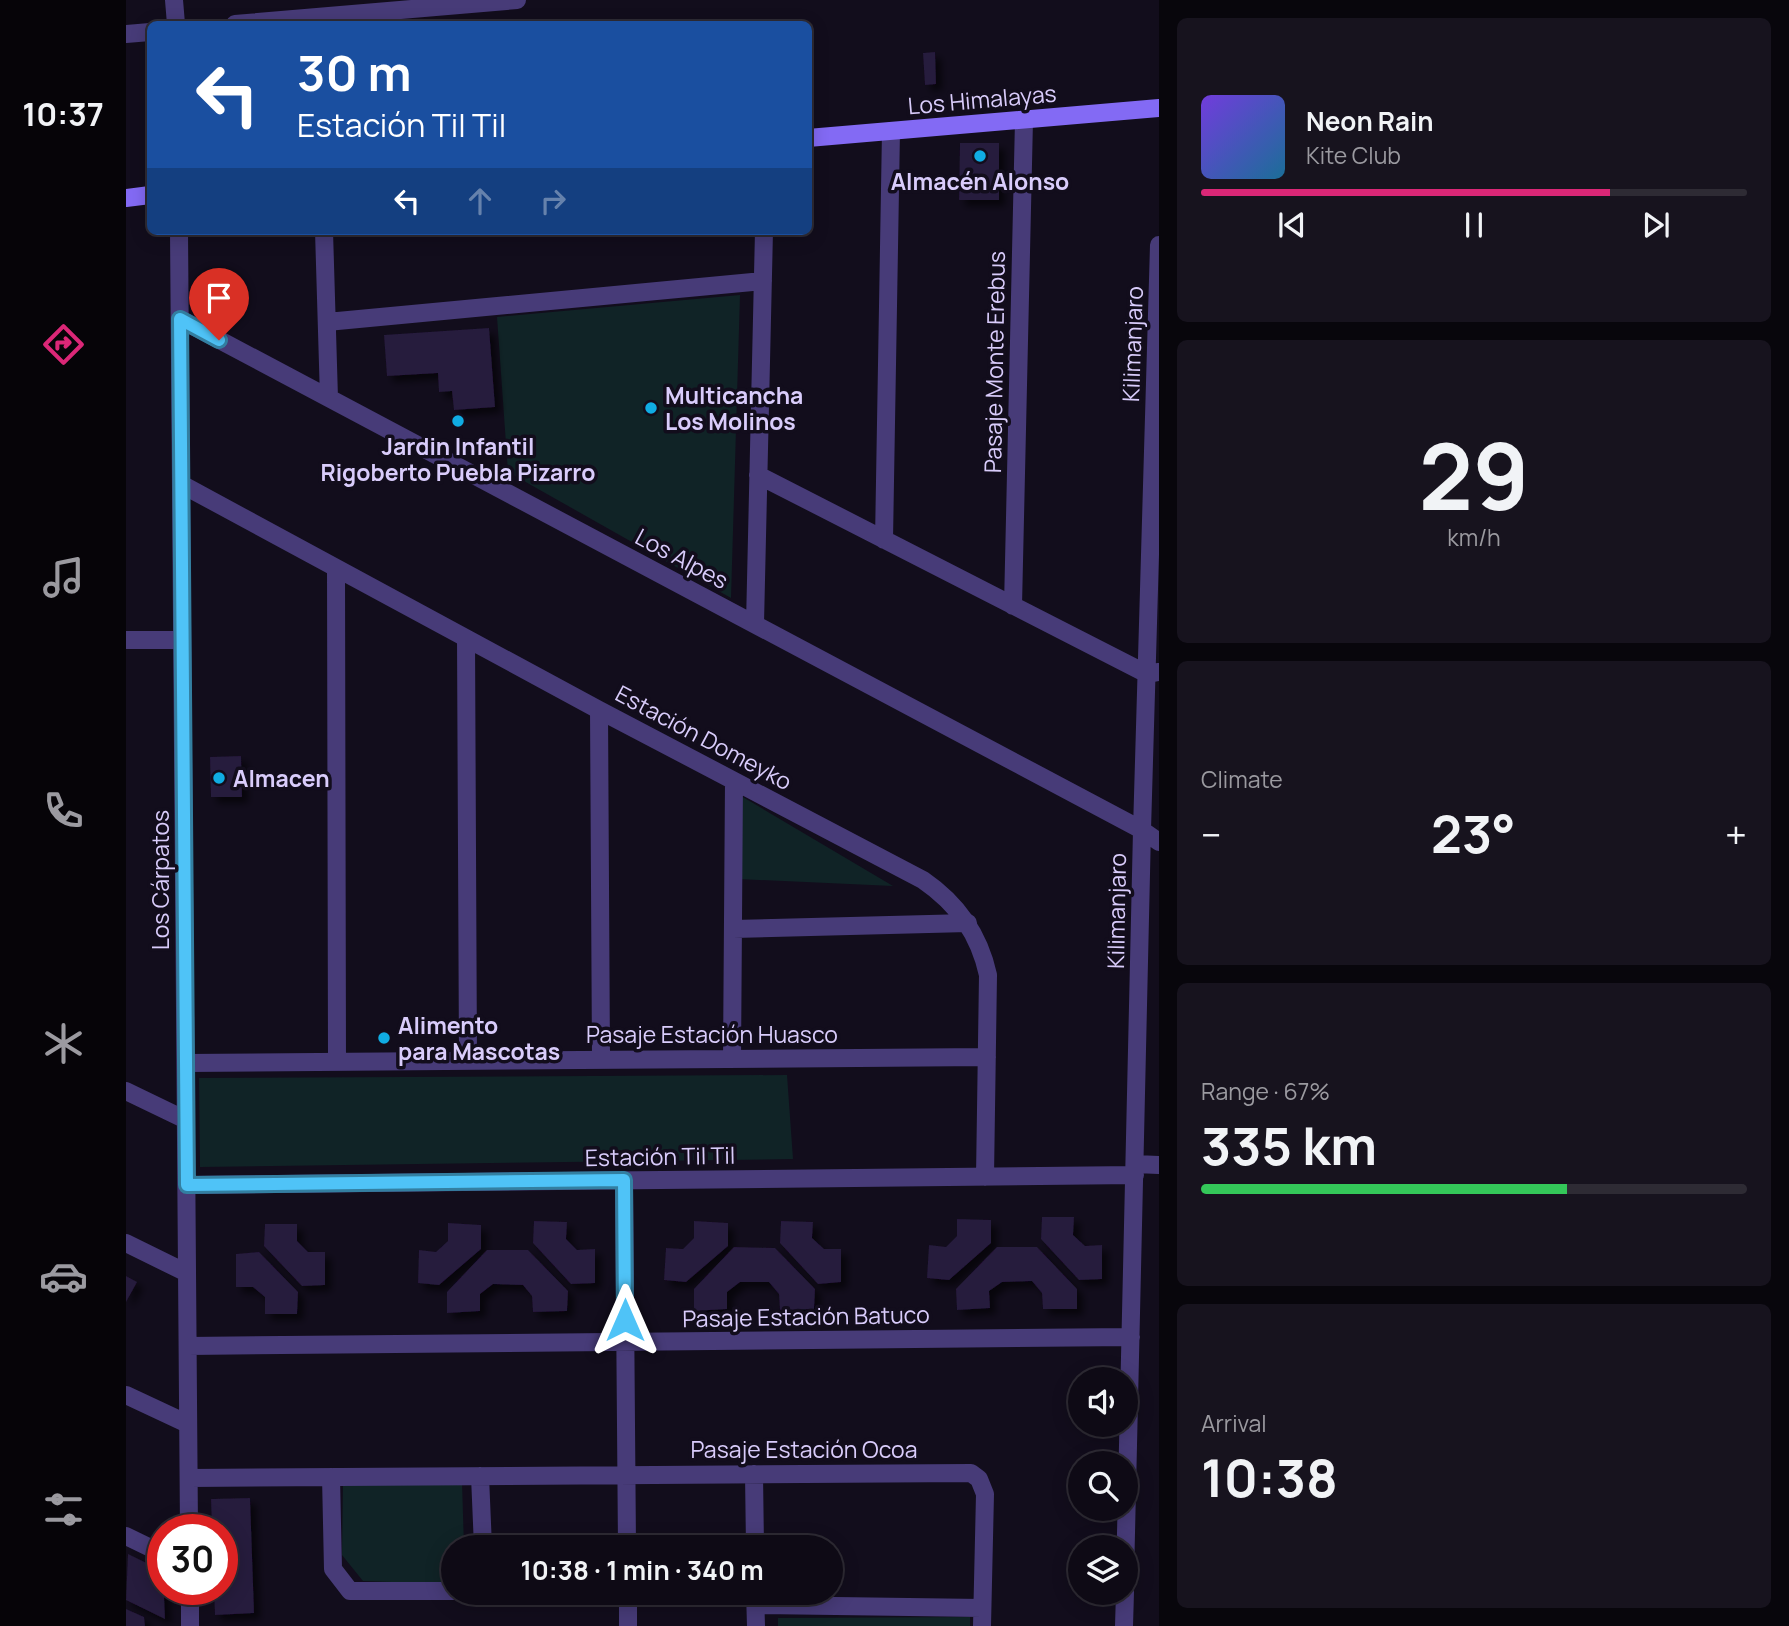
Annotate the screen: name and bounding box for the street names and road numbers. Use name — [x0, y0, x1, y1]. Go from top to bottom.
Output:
street label: Los Himalayas — [906, 77, 1058, 121]
street label: Pasaje Monte Erebus — [976, 251, 1012, 473]
street label: Kilimanjaro — [1114, 286, 1150, 402]
street label: Los Alpes — [630, 520, 734, 596]
street label: Estación Domeyko — [610, 677, 798, 797]
street label: Los Cárpatos — [144, 810, 176, 950]
street label: Kilimanjaro — [1099, 853, 1133, 969]
street label: Pasaje Estación Huasco — [586, 1018, 838, 1050]
street label: Estación Til Til — [585, 1139, 735, 1173]
street label: Pasaje Estación Batuco — [682, 1298, 930, 1334]
street label: Pasaje Estación Ocoa — [691, 1433, 918, 1465]

